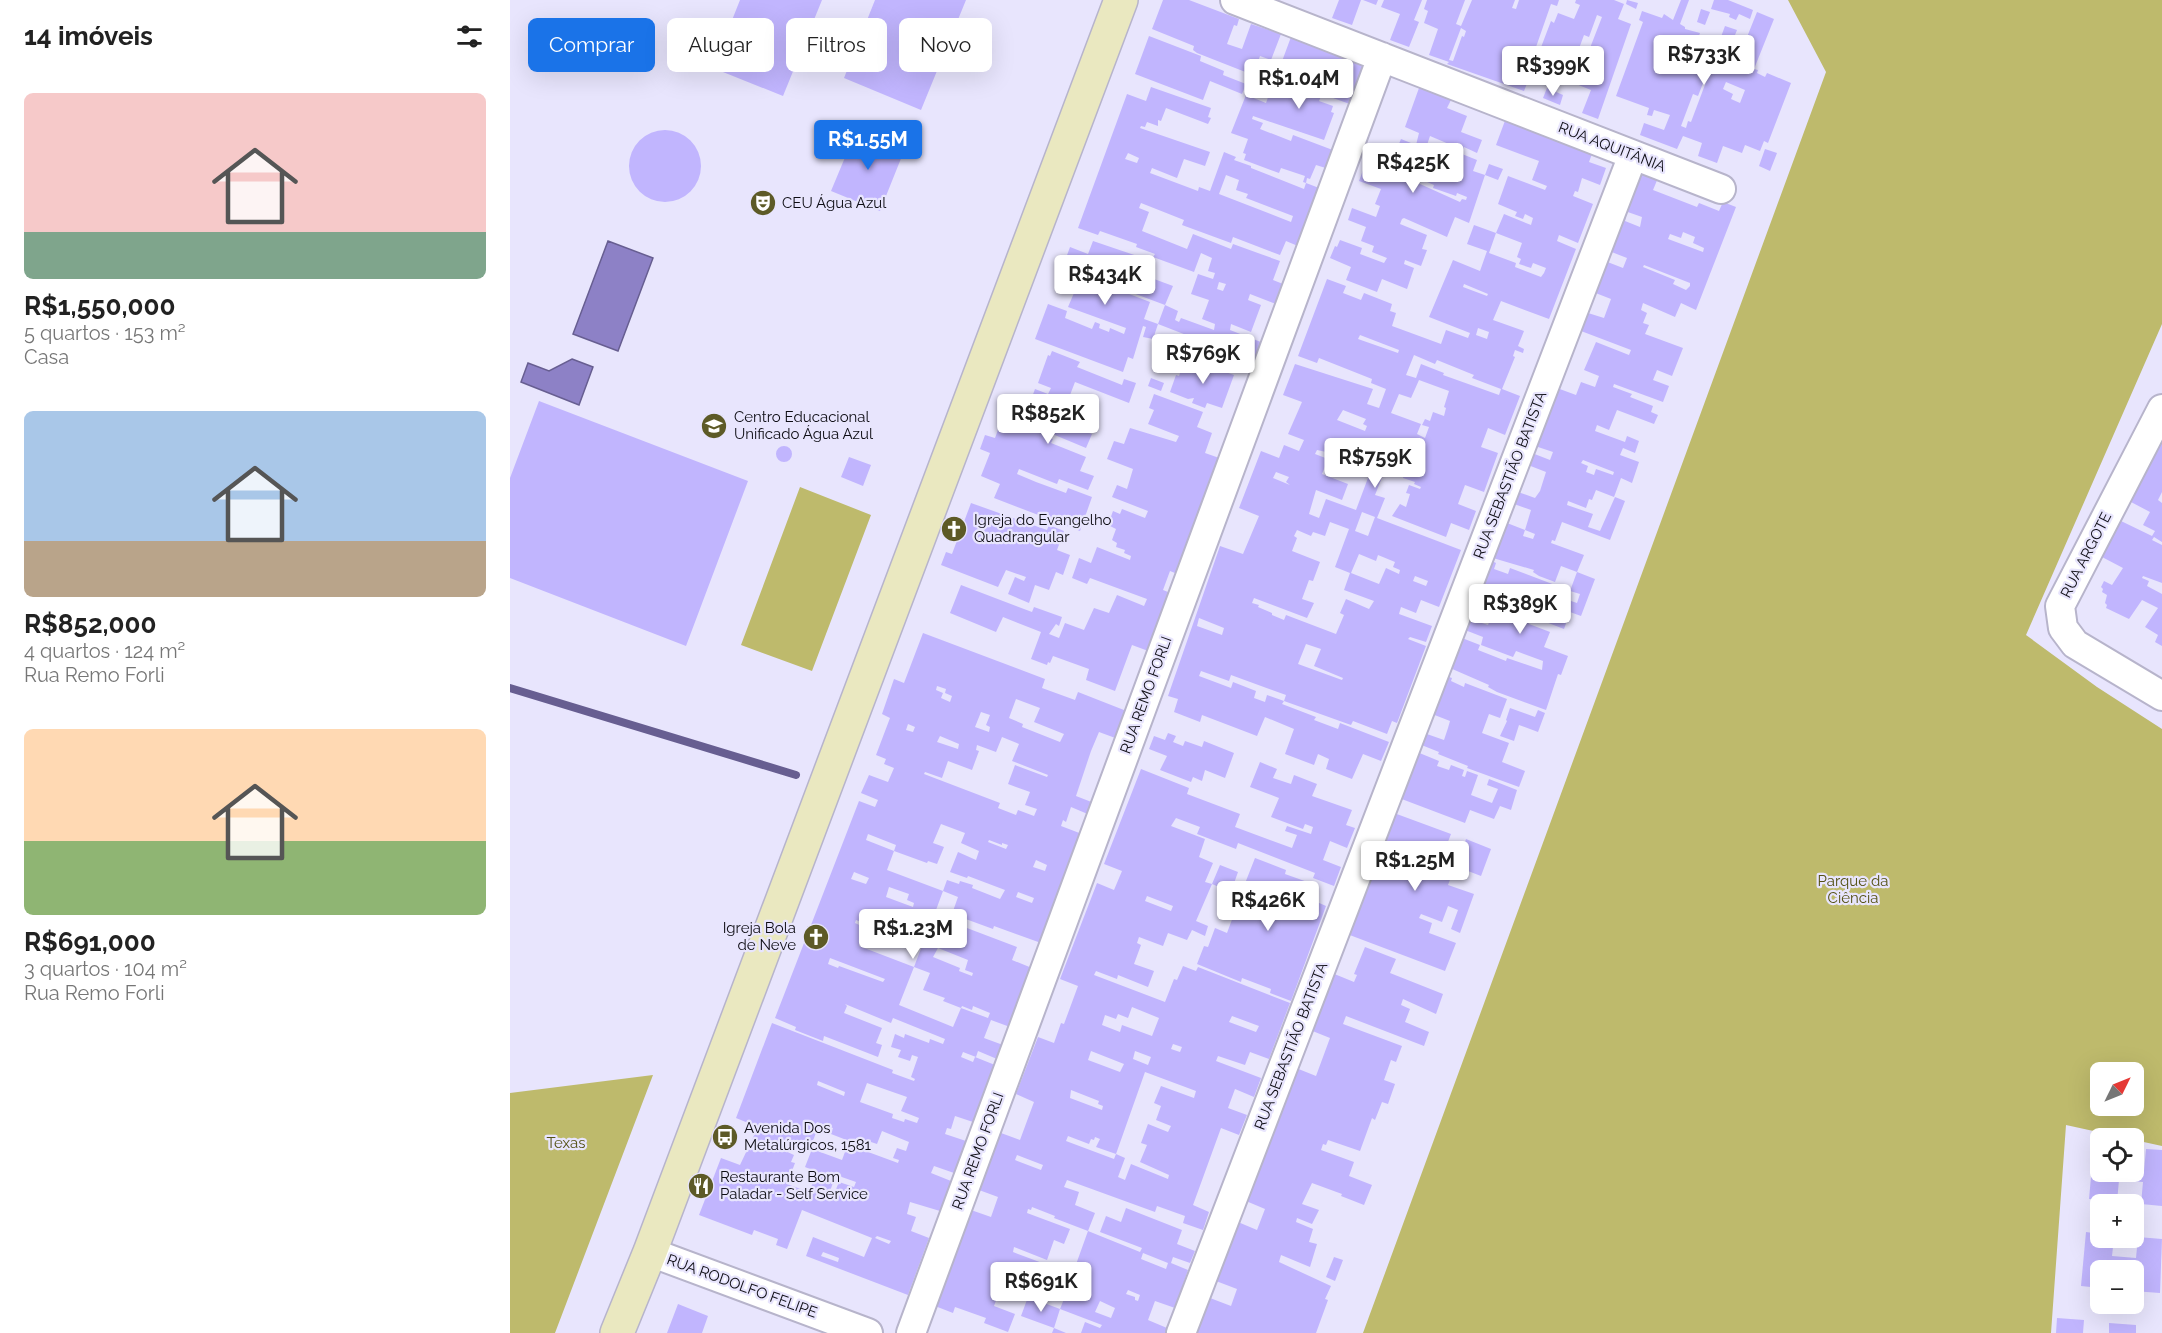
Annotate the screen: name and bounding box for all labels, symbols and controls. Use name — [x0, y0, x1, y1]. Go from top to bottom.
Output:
chip: Comprar — [528, 18, 655, 72]
chip: Alugar — [667, 18, 774, 72]
chip: Filtros — [786, 18, 887, 72]
chip: Novo — [899, 18, 992, 72]
icon: filters — [453, 20, 486, 53]
text: 14 imóveis — [24, 21, 153, 51]
pin: R$733K — [1655, 35, 1753, 86]
text: R$733K — [1668, 42, 1740, 66]
pin: R$399K — [1504, 46, 1602, 97]
text: R$399K — [1516, 53, 1590, 77]
pin: R$1.04M — [1244, 59, 1354, 110]
text: R$1.04M — [1258, 66, 1340, 90]
street label: RUA AQUITÂNIA — [1556, 118, 1668, 176]
pin: R$1.55M — [813, 120, 923, 171]
text: R$1.55M — [828, 127, 908, 151]
icon: home — [201, 132, 309, 240]
pin: R$425K — [1364, 143, 1462, 194]
text: R$425K — [1376, 150, 1450, 174]
theatre icon: CEU Água Azul — [748, 188, 778, 218]
place label: CEU Água Azul — [782, 194, 887, 212]
pin: R$434K — [1056, 255, 1154, 306]
text: R$434K — [1068, 262, 1142, 286]
text: R$1,550,000 — [24, 291, 175, 321]
text: 5 quartos · 153 m² — [24, 321, 186, 345]
pin: R$769K — [1154, 334, 1252, 385]
text: R$769K — [1166, 341, 1240, 365]
text: Casa — [24, 345, 69, 369]
street label: RUA SEBASTIÃO BATISTA — [1470, 389, 1550, 561]
pin: R$852K — [999, 394, 1097, 445]
text: R$852K — [1011, 401, 1085, 425]
place label: Centro Educacional Unificado Água Azul — [734, 408, 874, 443]
school or university icon: Centro Educacional Unificado Água Azul — [699, 411, 729, 441]
pin: R$759K — [1326, 438, 1424, 489]
text: R$759K — [1338, 445, 1412, 469]
icon: home — [201, 450, 309, 558]
street label: RUA ARGOTE — [2057, 509, 2115, 601]
place label: Igreja do Evangelho Quadrangular — [974, 511, 1112, 546]
church icon: Igreja do Evangelho Quadrangular — [939, 514, 969, 544]
pin: R$389K — [1471, 584, 1569, 635]
text: R$389K — [1483, 591, 1557, 615]
text: R$852,000 — [24, 609, 156, 639]
street label: RUA REMO FORLI — [1116, 634, 1176, 756]
text: 4 quartos · 124 m² — [24, 639, 185, 663]
text: Rua Remo Forli — [24, 663, 165, 687]
icon: home — [201, 768, 309, 876]
pin: R$1.25M — [1360, 841, 1470, 892]
text: R$1.25M — [1375, 848, 1455, 872]
park label: Parque da Ciência — [1818, 872, 1888, 907]
pin: R$426K — [1219, 881, 1317, 932]
text: R$426K — [1231, 888, 1305, 912]
pin: R$1.23M — [858, 909, 968, 960]
text: R$1.23M — [873, 916, 953, 940]
place label: Igreja Bola de Neve — [723, 919, 796, 954]
church icon: Igreja Bola de Neve — [801, 922, 831, 952]
text: R$691,000 — [24, 927, 156, 957]
text: 3 quartos · 104 m² — [24, 957, 187, 981]
street label: RUA SEBASTIÃO BATISTA — [1251, 960, 1331, 1132]
text: Rua Remo Forli — [24, 981, 165, 1005]
north arrow — [2090, 1062, 2144, 1116]
map controls — [2090, 1062, 2144, 1314]
street label: RUA REMO FORLI — [948, 1090, 1008, 1212]
place label: Avenida Dos Metalúrgicos, 1581 — [744, 1119, 872, 1154]
bus stop icon: Avenida Dos Metalúrgicos, 1581 — [710, 1122, 740, 1152]
button: locate — [2090, 1128, 2144, 1182]
park label: Texas — [547, 1134, 585, 1152]
place label: Restaurante Bom Paladar - Self Service — [720, 1168, 868, 1203]
restaurant icon: Restaurante Bom Paladar - Self Service — [686, 1171, 716, 1201]
button: + — [2090, 1194, 2144, 1248]
street label: RUA RODOLFO FELIPE — [664, 1250, 820, 1322]
button: − — [2090, 1260, 2144, 1314]
pin: R$691K — [992, 1262, 1090, 1313]
text: R$691K — [1004, 1269, 1078, 1293]

